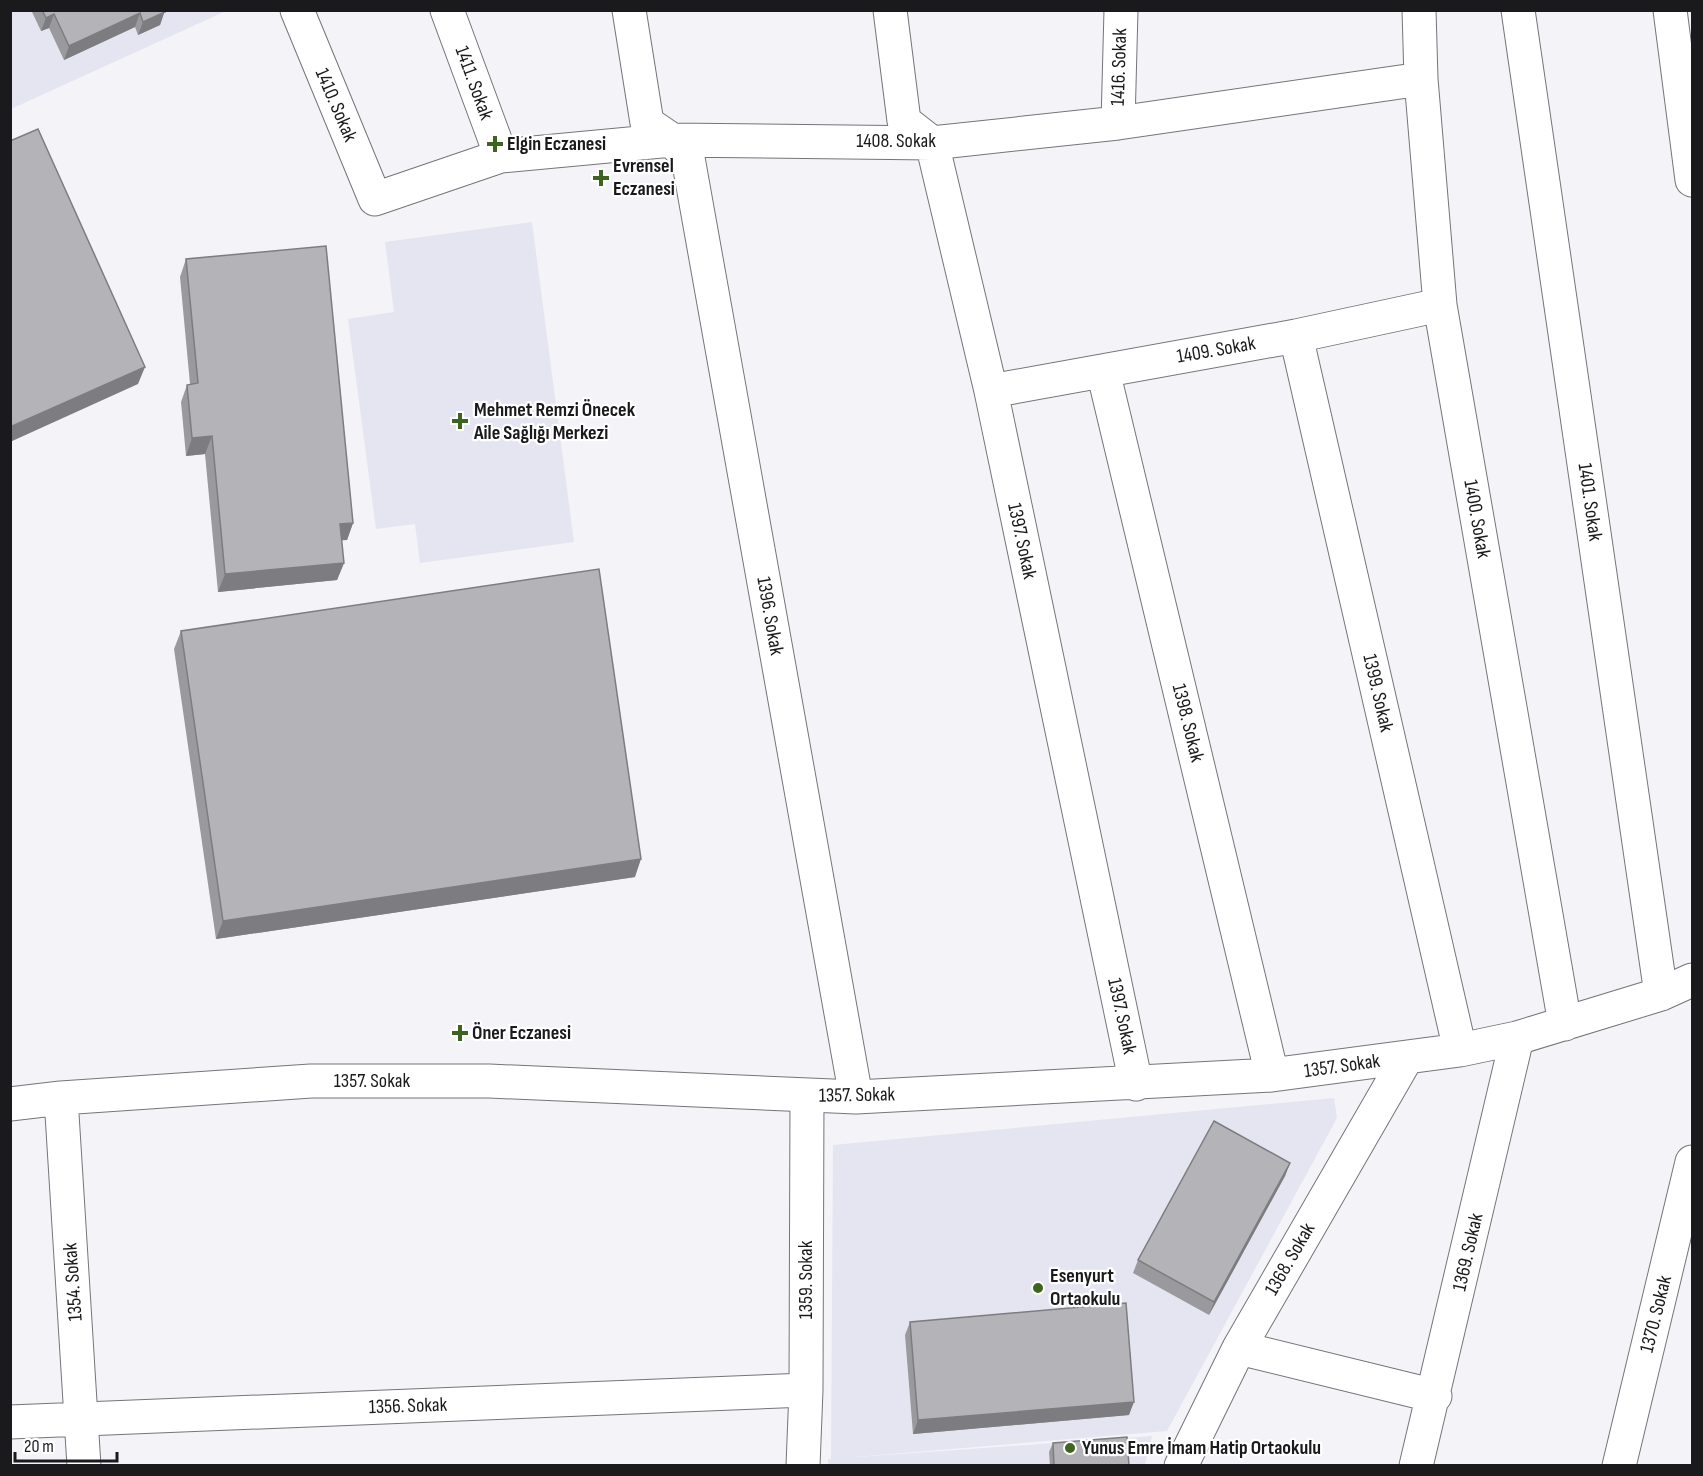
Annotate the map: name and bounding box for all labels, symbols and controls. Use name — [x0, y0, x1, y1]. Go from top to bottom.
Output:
street label: 1416. Sokak — [1106, 27, 1132, 106]
street label: 1411. Sokak — [450, 43, 499, 124]
street label: 1410. Sokak — [310, 65, 362, 146]
street label: 1408. Sokak — [856, 129, 936, 153]
place label: Elgin Eczanesi — [507, 132, 606, 156]
marker: Elgin Eczanesi — [488, 137, 502, 151]
place label: Evrensel Eczanesi — [613, 154, 675, 201]
marker: Evrensel Eczanesi — [594, 171, 608, 185]
street label: 1409. Sokak — [1175, 331, 1258, 369]
place label: Mehmet Remzi Önecek Aile Sağlığı Merkezi — [473, 398, 636, 445]
marker: Mehmet Remzi Önecek Aile Sağlığı Merkezi — [451, 412, 469, 430]
street label: 1401. Sokak — [1573, 461, 1607, 543]
street label: 1400. Sokak — [1458, 478, 1496, 561]
street label: 1397. Sokak — [1002, 501, 1042, 582]
street label: 1396. Sokak — [751, 575, 789, 658]
street label: 1399. Sokak — [1357, 652, 1399, 735]
street label: 1398. Sokak — [1167, 681, 1209, 765]
street label: 1397. Sokak — [1102, 976, 1142, 1057]
place label: Öner Eczanesi — [472, 1021, 571, 1045]
marker: Öner Eczanesi — [453, 1026, 467, 1040]
street label: 1357. Sokak — [1303, 1049, 1382, 1083]
street label: 1357. Sokak — [334, 1069, 411, 1093]
street label: 1357. Sokak — [819, 1082, 896, 1108]
street label: 1369. Sokak — [1447, 1210, 1489, 1293]
street label: 1368. Sokak — [1260, 1218, 1320, 1299]
street label: 1359. Sokak — [794, 1240, 818, 1319]
street label: 1354. Sokak — [58, 1242, 88, 1322]
place label: Esenyurt Ortaokulu — [1050, 1264, 1120, 1311]
street label: 1370. Sokak — [1635, 1273, 1677, 1355]
marker: Esenyurt Ortaokulu — [1031, 1281, 1045, 1295]
street label: 1356. Sokak — [368, 1393, 448, 1419]
scale bar — [15, 1425, 117, 1463]
text: 20 m — [24, 1436, 54, 1457]
place label: Yunus Emre İmam Hatip Ortaokulu — [1082, 1436, 1321, 1460]
marker: Yunus Emre İmam Hatip Ortaokulu — [1063, 1441, 1077, 1455]

